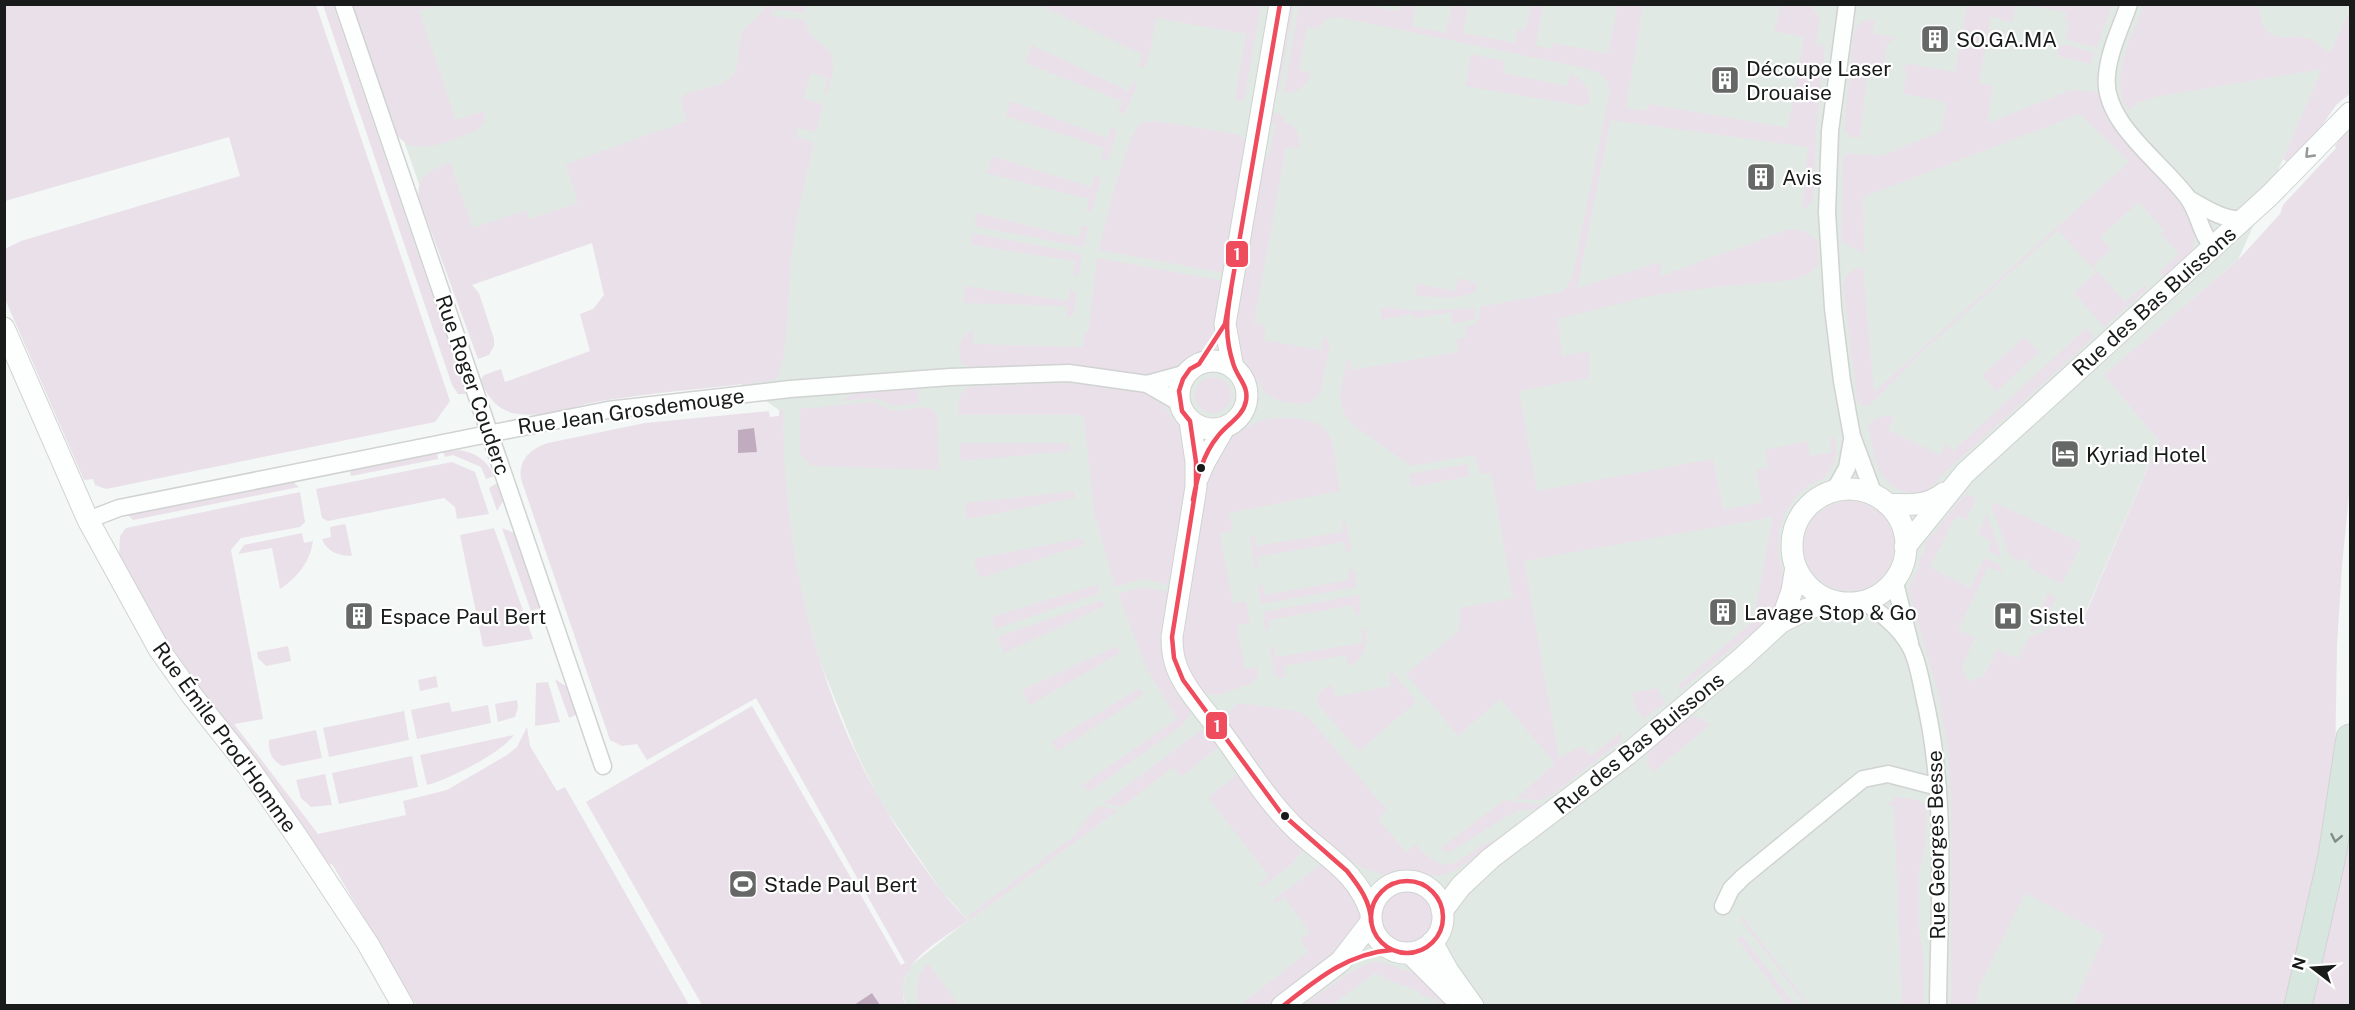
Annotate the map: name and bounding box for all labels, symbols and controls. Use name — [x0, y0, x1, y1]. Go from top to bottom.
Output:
building icon: SO.GA.MA — [1919, 23, 1951, 55]
place label: SO.GA.MA — [1956, 27, 2057, 52]
place label: Découpe Laser Drouaise — [1746, 56, 1891, 105]
building icon: Découpe Laser Drouaise — [1709, 64, 1741, 96]
one-way arrow — [2305, 148, 2316, 158]
building icon: Avis — [1745, 161, 1777, 193]
place label: Avis — [1782, 165, 1822, 190]
street label: Rue des Bas Buissons — [2067, 221, 2241, 381]
line badge: 1 — [1225, 240, 1249, 268]
text: 1 — [1234, 245, 1240, 264]
street label: Rue Roger Couderc — [430, 292, 516, 478]
street label: Rue Jean Grosdemouge — [516, 383, 746, 439]
hotel icon: Kyriad Hotel — [2049, 438, 2081, 470]
place label: Kyriad Hotel — [2086, 442, 2207, 467]
unlabelled marker — [1195, 462, 1207, 474]
building icon: Lavage Stop & Go — [1707, 596, 1739, 628]
building icon: Espace Paul Bert — [343, 600, 375, 632]
place label: Lavage Stop & Go — [1744, 600, 1917, 625]
hospital icon: Sistel — [1992, 600, 2024, 632]
place label: Espace Paul Bert — [380, 604, 546, 629]
place label: Sistel — [2029, 604, 2085, 629]
street label: Rue Émile Prod'Homme — [148, 637, 302, 837]
street label: Rue des Bas Buissons — [1549, 667, 1729, 819]
line badge: 1 — [1205, 711, 1228, 740]
text: 1 — [1214, 717, 1220, 736]
street label: Rue Georges Besse — [1922, 750, 1950, 940]
unlabelled marker — [1279, 810, 1291, 822]
one-way arrow — [2330, 832, 2343, 842]
sports icon: Stade Paul Bert — [727, 868, 759, 900]
place label: Stade Paul Bert — [764, 872, 917, 897]
north arrow — [2283, 938, 2343, 998]
text: N — [2288, 955, 2310, 973]

